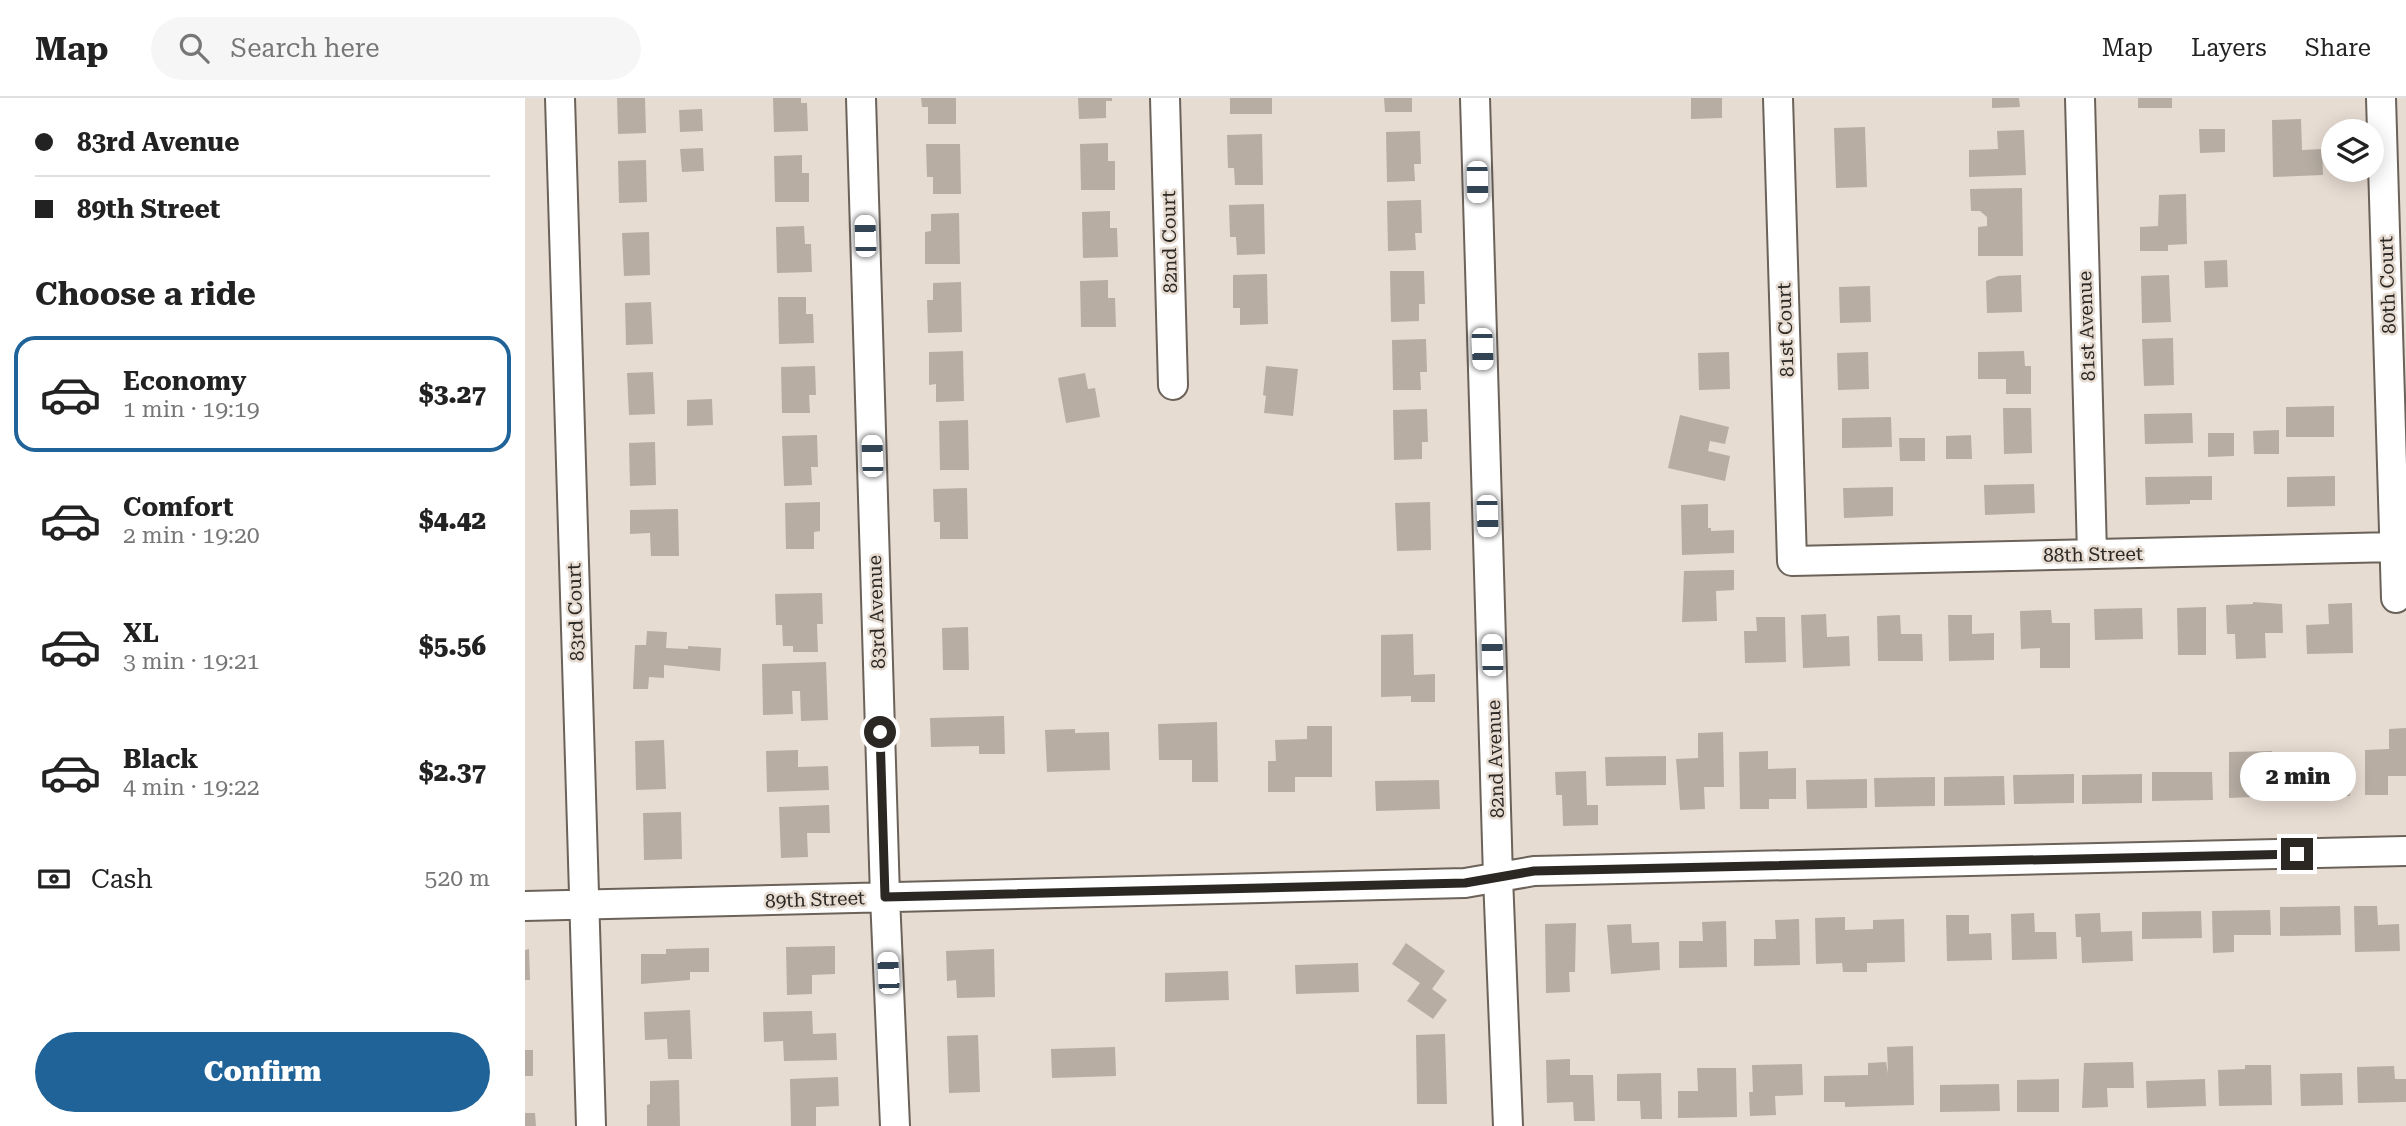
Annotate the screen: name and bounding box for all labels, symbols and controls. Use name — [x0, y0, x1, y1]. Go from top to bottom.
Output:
search box — [151, 17, 641, 80]
text: Map — [35, 29, 109, 68]
icon: search — [175, 29, 213, 67]
text: Search here — [231, 33, 380, 63]
text: Map — [2102, 34, 2153, 62]
text: Layers — [2191, 34, 2267, 62]
text: Share — [2305, 34, 2371, 62]
map controls — [2321, 119, 2384, 182]
button: layers — [2321, 119, 2384, 182]
text: 83rd Avenue — [77, 127, 239, 157]
car — [1467, 161, 1488, 203]
street label: 82nd Court — [1157, 190, 1182, 294]
text: 89th Street — [77, 194, 220, 224]
car — [854, 215, 877, 257]
street label: 80th Court — [2374, 236, 2401, 334]
street label: 81st Avenue — [2073, 270, 2100, 382]
text: Choose a ride — [35, 275, 256, 313]
street label: 81st Court — [1772, 282, 1799, 378]
car — [1471, 328, 1494, 370]
icon: car — [39, 363, 102, 426]
text: Economy — [123, 366, 246, 396]
text: $3.27 — [419, 379, 486, 409]
text: 1 min · 19:19 — [123, 396, 260, 423]
car — [861, 435, 884, 477]
icon: car — [39, 489, 102, 552]
text: Comfort — [123, 492, 233, 522]
car — [1476, 495, 1499, 537]
text: $4.42 — [419, 505, 486, 535]
text: 2 min · 19:20 — [123, 522, 260, 549]
street label: 88th Street — [2043, 542, 2143, 567]
street label: 83rd Avenue — [863, 555, 890, 669]
street label: 83rd Court — [562, 562, 589, 662]
icon: car — [39, 615, 102, 678]
text: XL — [123, 618, 159, 648]
text: $5.56 — [419, 631, 486, 661]
car — [1481, 634, 1504, 676]
text: 3 min · 19:21 — [123, 648, 260, 675]
street label: 82nd Avenue — [1482, 699, 1509, 819]
route start — [864, 716, 896, 748]
icon: car — [39, 741, 102, 804]
text: Black — [123, 744, 198, 774]
callout: 2 min — [2239, 752, 2355, 802]
text: $2.37 — [419, 757, 486, 787]
text: 2 min — [2266, 763, 2330, 790]
text: 4 min · 19:22 — [123, 774, 260, 801]
route end — [2281, 838, 2313, 870]
icon: cash — [35, 860, 73, 898]
text: Cash — [91, 864, 153, 894]
text: 520 m — [425, 865, 490, 892]
street label: 89th Street — [765, 886, 865, 913]
car — [877, 951, 900, 995]
button: Confirm — [35, 1032, 490, 1112]

